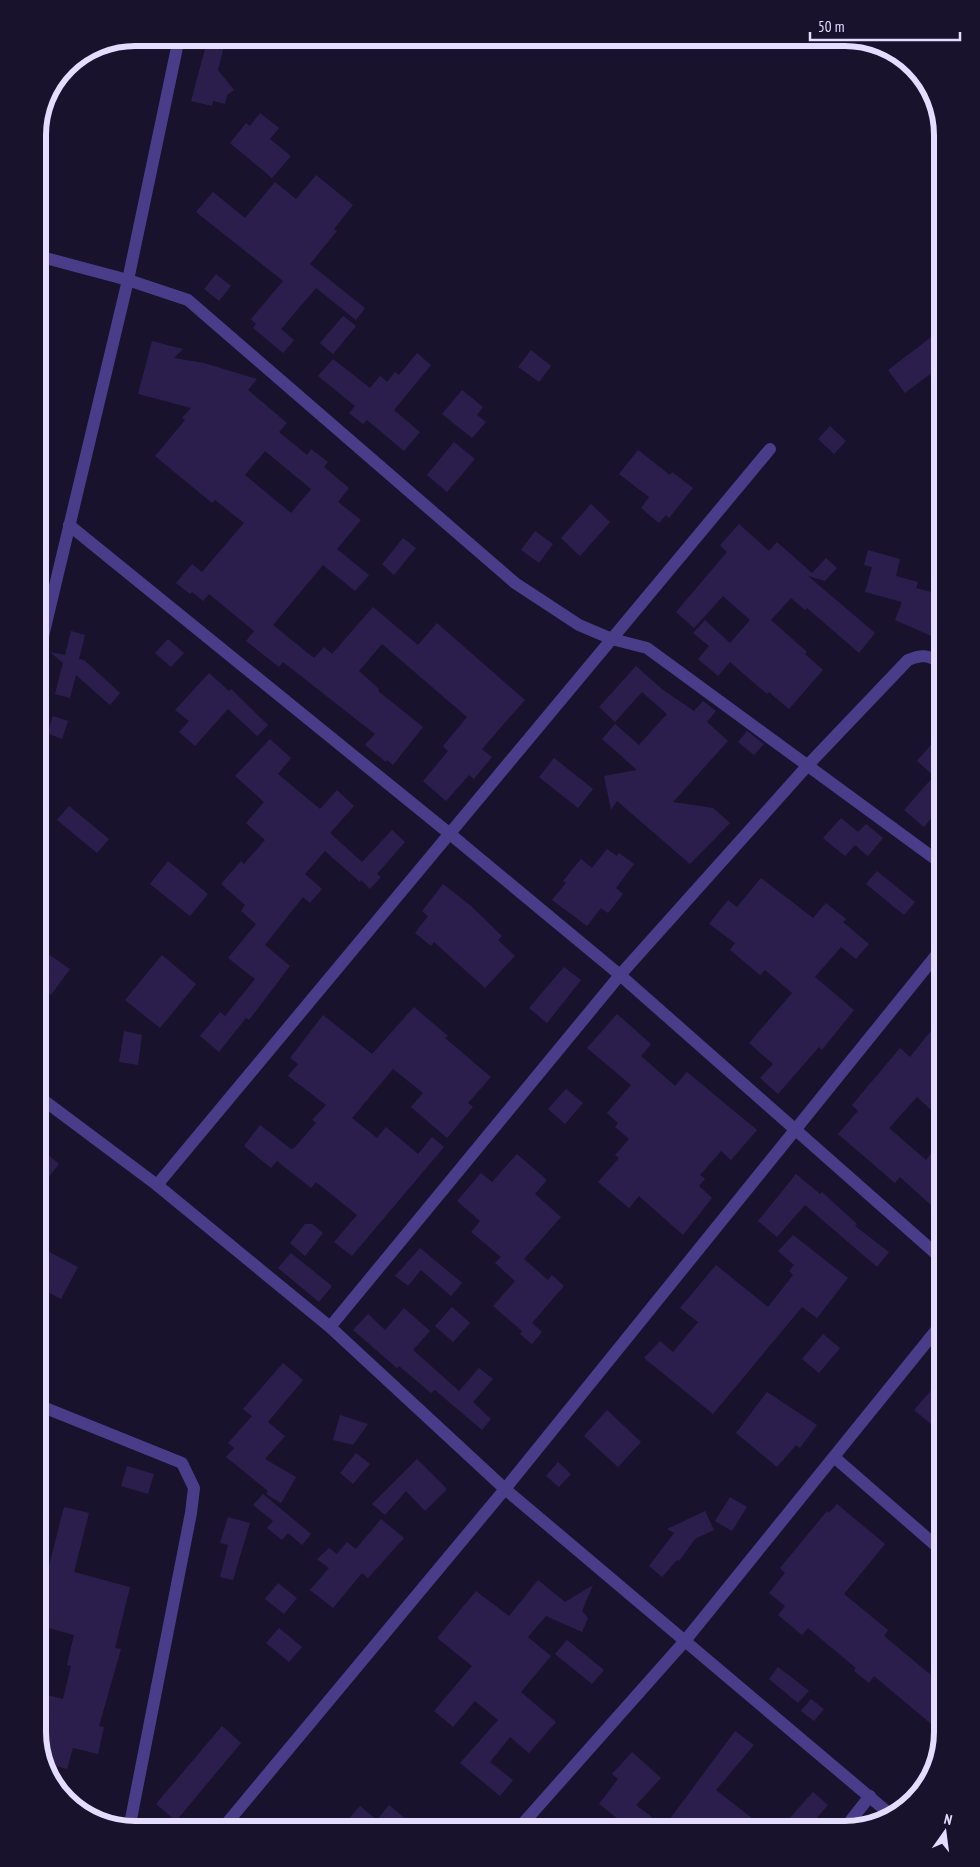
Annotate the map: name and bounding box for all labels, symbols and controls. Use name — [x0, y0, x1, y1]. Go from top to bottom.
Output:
scale bar — [810, 10, 960, 42]
text: 50 m — [818, 17, 844, 36]
north arrow — [920, 1807, 970, 1857]
text: N — [942, 1810, 954, 1829]

